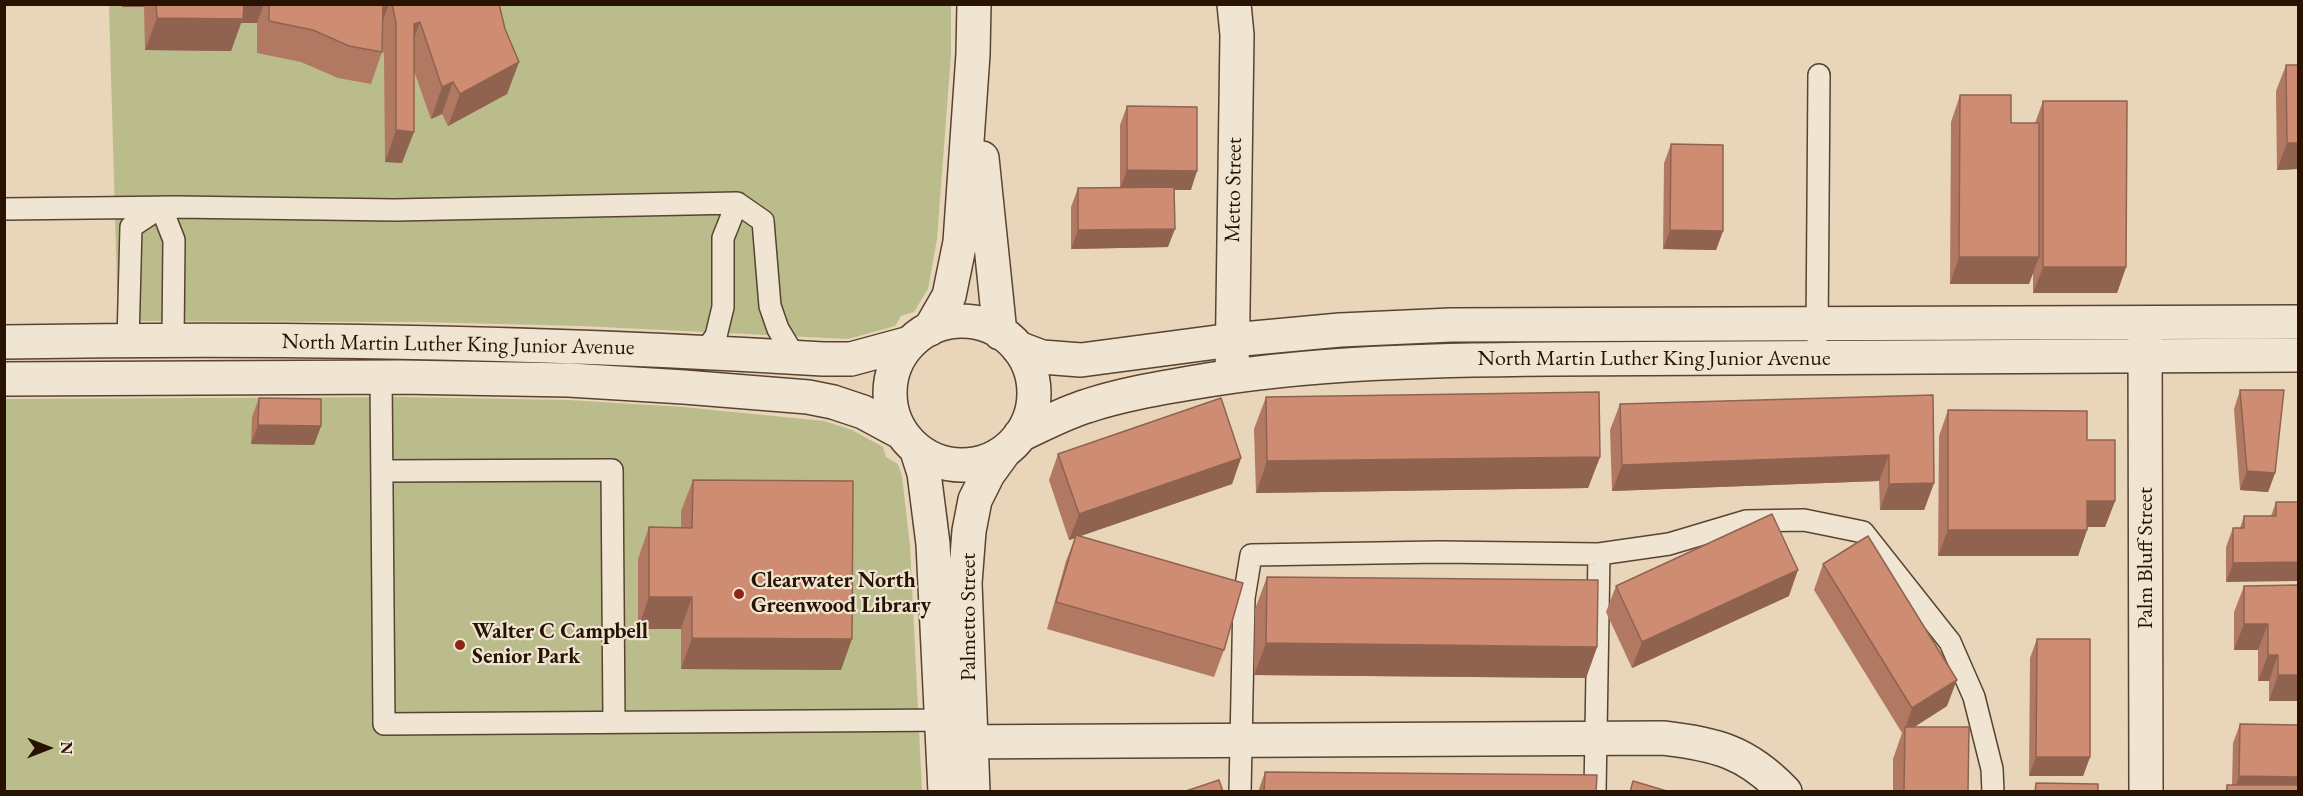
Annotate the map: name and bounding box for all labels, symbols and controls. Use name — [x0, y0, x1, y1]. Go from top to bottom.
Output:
street label: Metto Street — [1220, 137, 1248, 243]
street label: North Martin Luther King Junior Avenue — [281, 329, 635, 361]
street label: North Martin Luther King Junior Avenue — [1478, 346, 1830, 372]
street label: Palm Bluff Street — [2133, 487, 2159, 629]
street label: Palmetto Street — [956, 553, 982, 681]
place label: Clearwater North Greenwood Library — [751, 568, 931, 620]
marker: Clearwater North Greenwood Library — [732, 587, 746, 601]
place label: Walter C Campbell Senior Park — [472, 619, 648, 670]
marker: Walter C Campbell Senior Park — [453, 638, 467, 652]
north arrow — [18, 718, 78, 778]
text: N — [56, 742, 77, 754]

